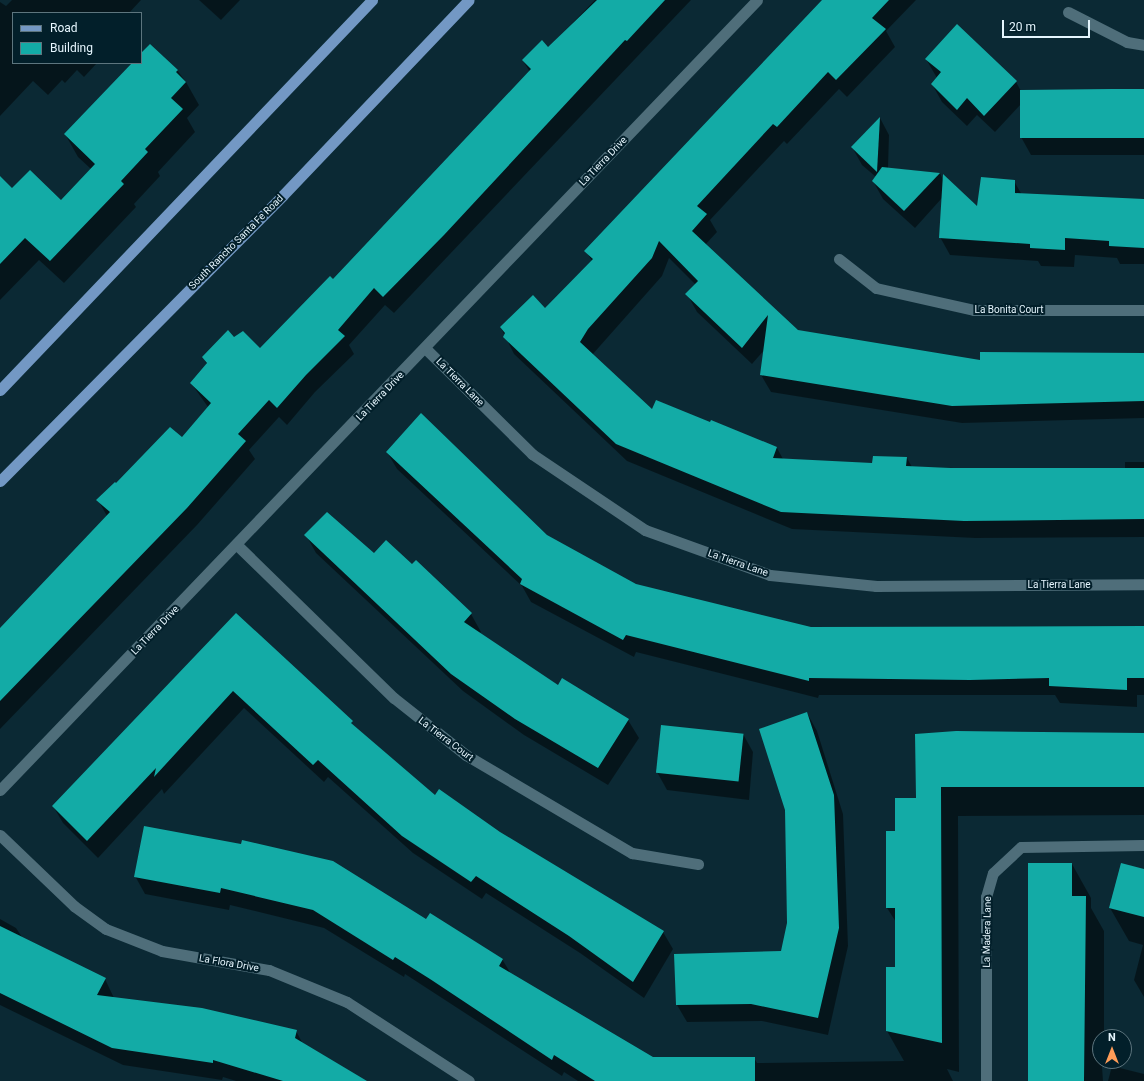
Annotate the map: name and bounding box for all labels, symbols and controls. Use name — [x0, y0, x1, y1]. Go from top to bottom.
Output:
legend — [12, 12, 142, 64]
scale bar — [1004, 12, 1092, 38]
text: 20 m — [1009, 20, 1036, 34]
text: Road — [50, 21, 78, 35]
text: Building — [50, 41, 93, 55]
street label: La Tierra Drive — [576, 134, 630, 188]
street label: South Rancho Santa Fe Road — [186, 192, 286, 292]
street label: La Bonita Court — [974, 304, 1044, 316]
street label: La Tierra Lane — [433, 355, 487, 409]
street label: La Tierra Drive — [353, 369, 407, 423]
street label: La Tierra Lane — [706, 547, 770, 579]
street label: La Tierra Lane — [1027, 579, 1091, 591]
street label: La Tierra Drive — [128, 603, 182, 657]
street label: La Tierra Court — [416, 714, 476, 764]
street label: La Madera Lane — [980, 896, 994, 968]
street label: La Flora Drive — [198, 952, 260, 974]
north arrow — [1092, 1029, 1132, 1069]
text: N — [1108, 1031, 1116, 1044]

